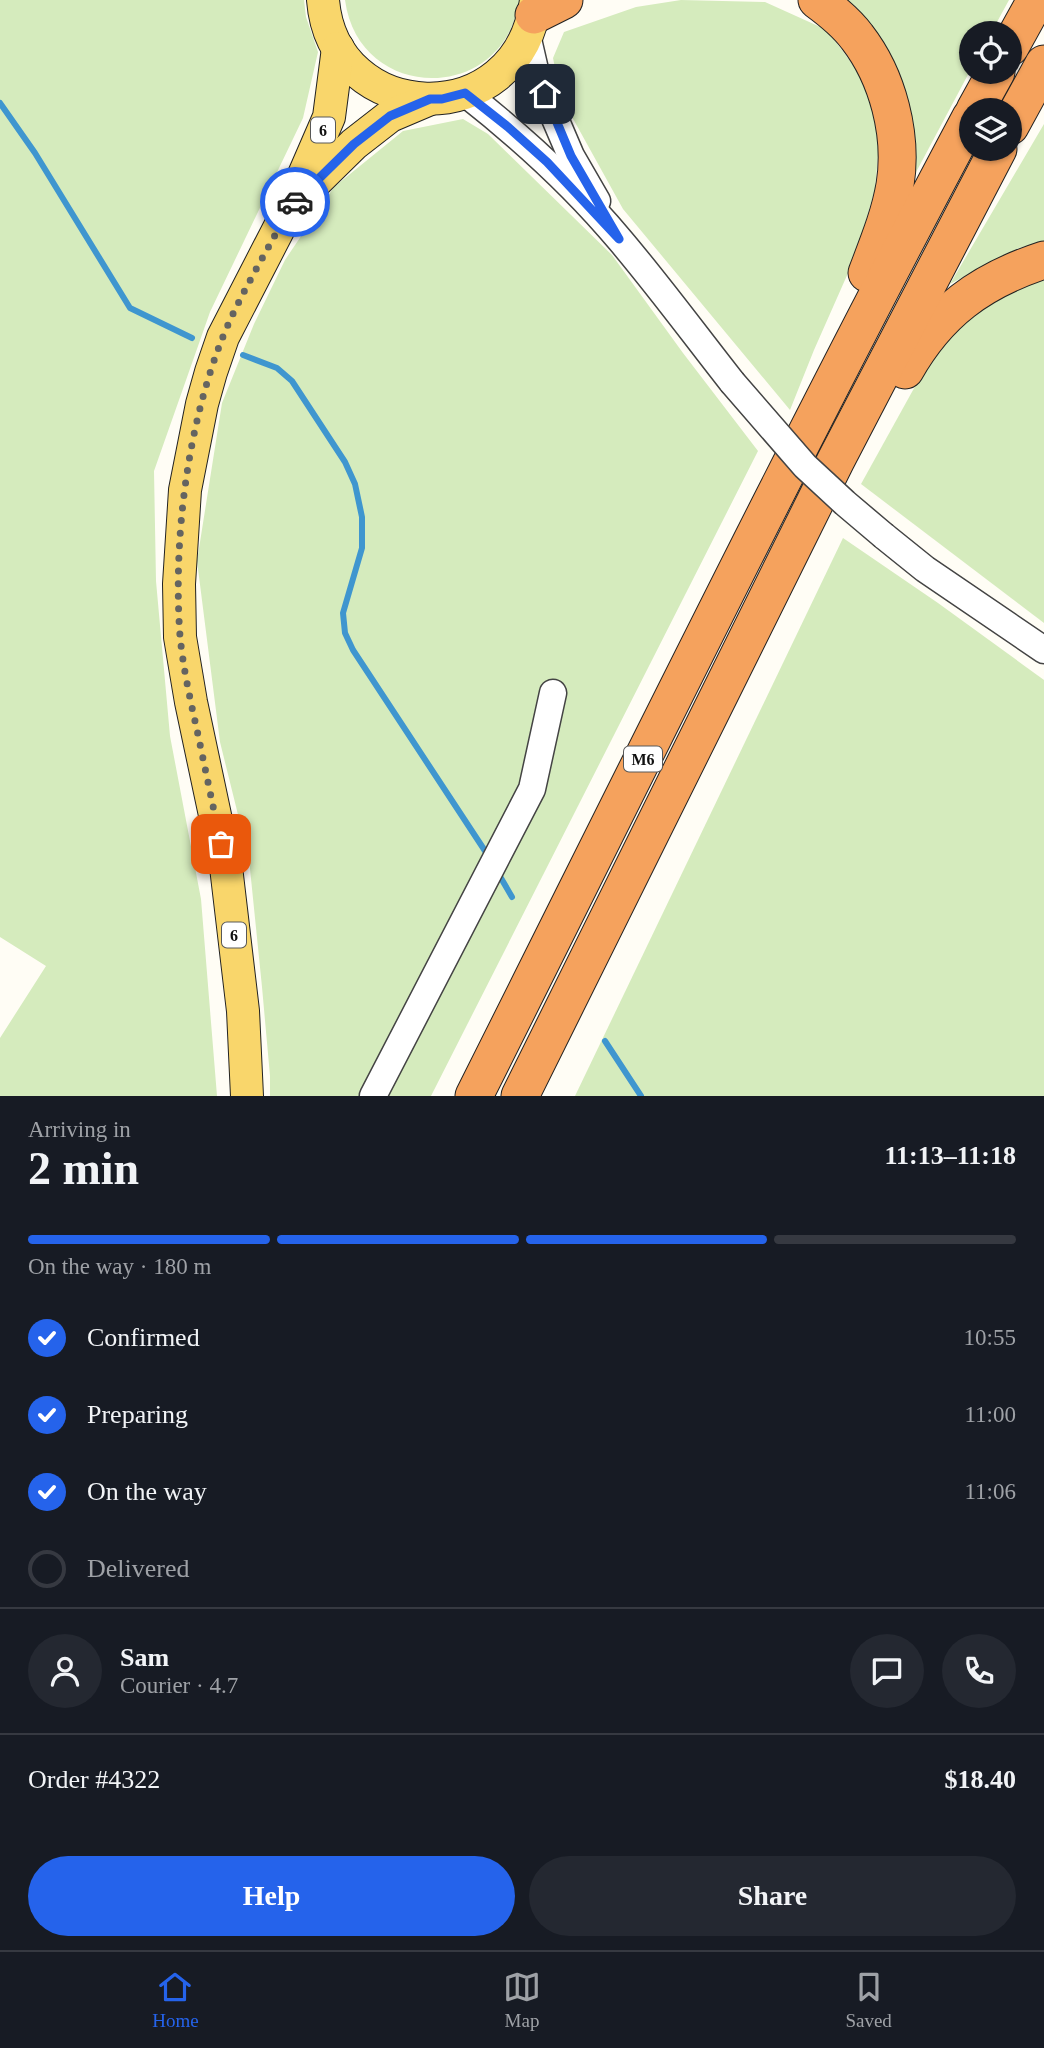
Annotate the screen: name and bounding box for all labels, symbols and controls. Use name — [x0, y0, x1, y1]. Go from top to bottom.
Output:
map controls — [959, 21, 1022, 161]
button: locate — [959, 21, 1022, 84]
pin — [515, 64, 575, 124]
icon: home — [526, 75, 564, 113]
button: layers — [959, 98, 1022, 161]
road number: 6 — [311, 118, 335, 142]
courier — [260, 167, 330, 237]
icon: car — [276, 183, 314, 221]
road number: M6 — [624, 746, 662, 772]
pin — [191, 814, 251, 874]
icon: bag — [202, 825, 240, 863]
road number: 6 — [222, 923, 246, 948]
text: Arriving in — [28, 1117, 131, 1142]
text: 11:13–11:18 — [885, 1141, 1016, 1170]
text: 2 min — [28, 1143, 139, 1194]
text: On the way · 180 m — [28, 1254, 211, 1279]
icon: check — [28, 1319, 66, 1357]
text: Confirmed — [87, 1323, 200, 1352]
text: 10:55 — [964, 1325, 1016, 1350]
icon: check — [28, 1396, 66, 1434]
text: Preparing — [87, 1400, 188, 1429]
text: 11:00 — [964, 1402, 1016, 1427]
icon: check — [28, 1473, 66, 1511]
text: On the way — [87, 1477, 207, 1506]
text: 11:06 — [964, 1479, 1016, 1504]
text: Delivered — [87, 1554, 190, 1583]
button: person — [28, 1634, 102, 1708]
button: chat — [850, 1634, 924, 1708]
button: phone — [942, 1634, 1016, 1708]
text: Sam — [120, 1643, 169, 1672]
text: Courier · 4.7 — [120, 1673, 238, 1698]
text: Order #4322 — [28, 1765, 160, 1794]
text: $18.40 — [945, 1765, 1016, 1794]
button: Help — [28, 1856, 515, 1936]
button: Share — [529, 1856, 1016, 1936]
tab: Home — [152, 1968, 199, 2032]
tab: Map — [503, 1968, 541, 2032]
tab: Saved — [845, 1968, 892, 2032]

